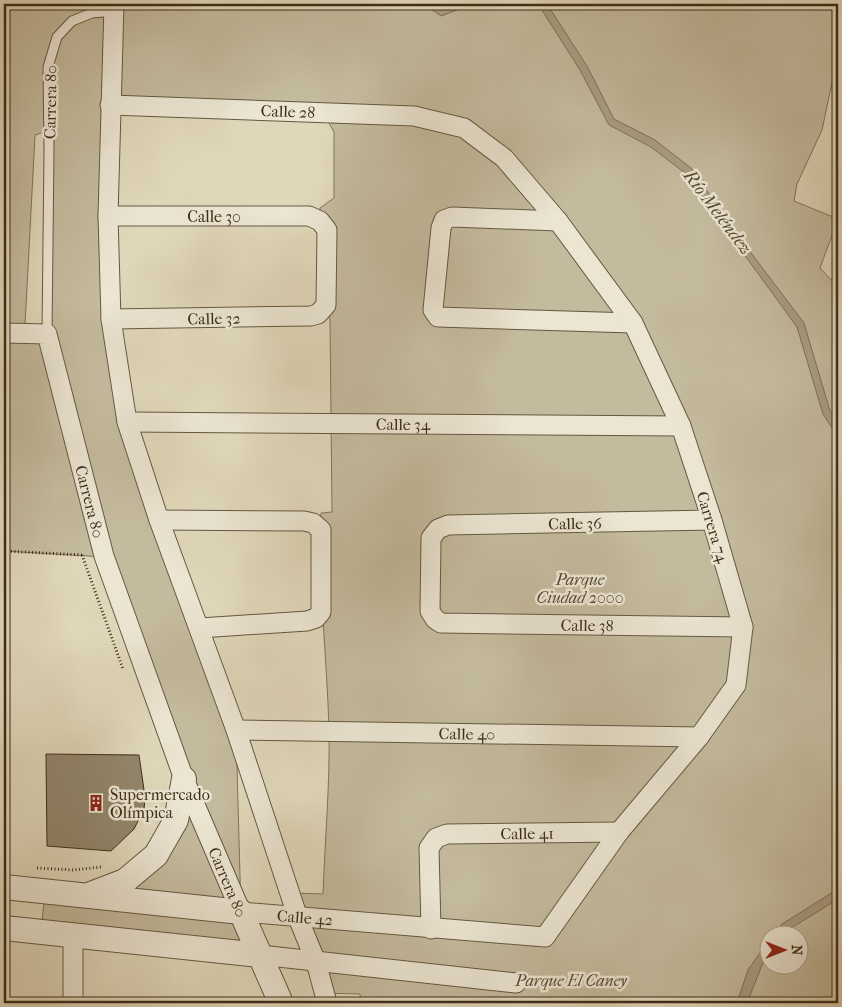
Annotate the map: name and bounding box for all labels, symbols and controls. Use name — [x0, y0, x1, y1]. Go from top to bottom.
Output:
street label: Carrera 80 — [40, 65, 61, 139]
street label: Calle 28 — [260, 101, 316, 122]
water label: Río Meléndez — [678, 165, 756, 259]
street label: Calle 30 — [187, 207, 241, 226]
street label: Calle 32 — [187, 309, 241, 328]
street label: Calle 34 — [376, 415, 431, 434]
street label: Carrera 80 — [71, 463, 108, 540]
street label: Carrera 74 — [693, 489, 733, 566]
street label: Calle 36 — [548, 514, 602, 533]
park label: Parque Ciudad 2000 — [537, 570, 623, 607]
street label: Calle 38 — [561, 616, 614, 635]
street label: Calle 40 — [439, 724, 495, 744]
place label: Supermercado Olímpica — [110, 785, 210, 822]
building icon: Supermercado Olímpica — [86, 793, 106, 813]
street label: Calle 41 — [500, 824, 554, 843]
street label: Carrera 80 — [204, 844, 251, 920]
street label: Calle 42 — [276, 906, 334, 930]
north arrow — [760, 924, 810, 974]
text: N — [788, 945, 805, 956]
park label: Parque El Caney — [514, 971, 627, 990]

